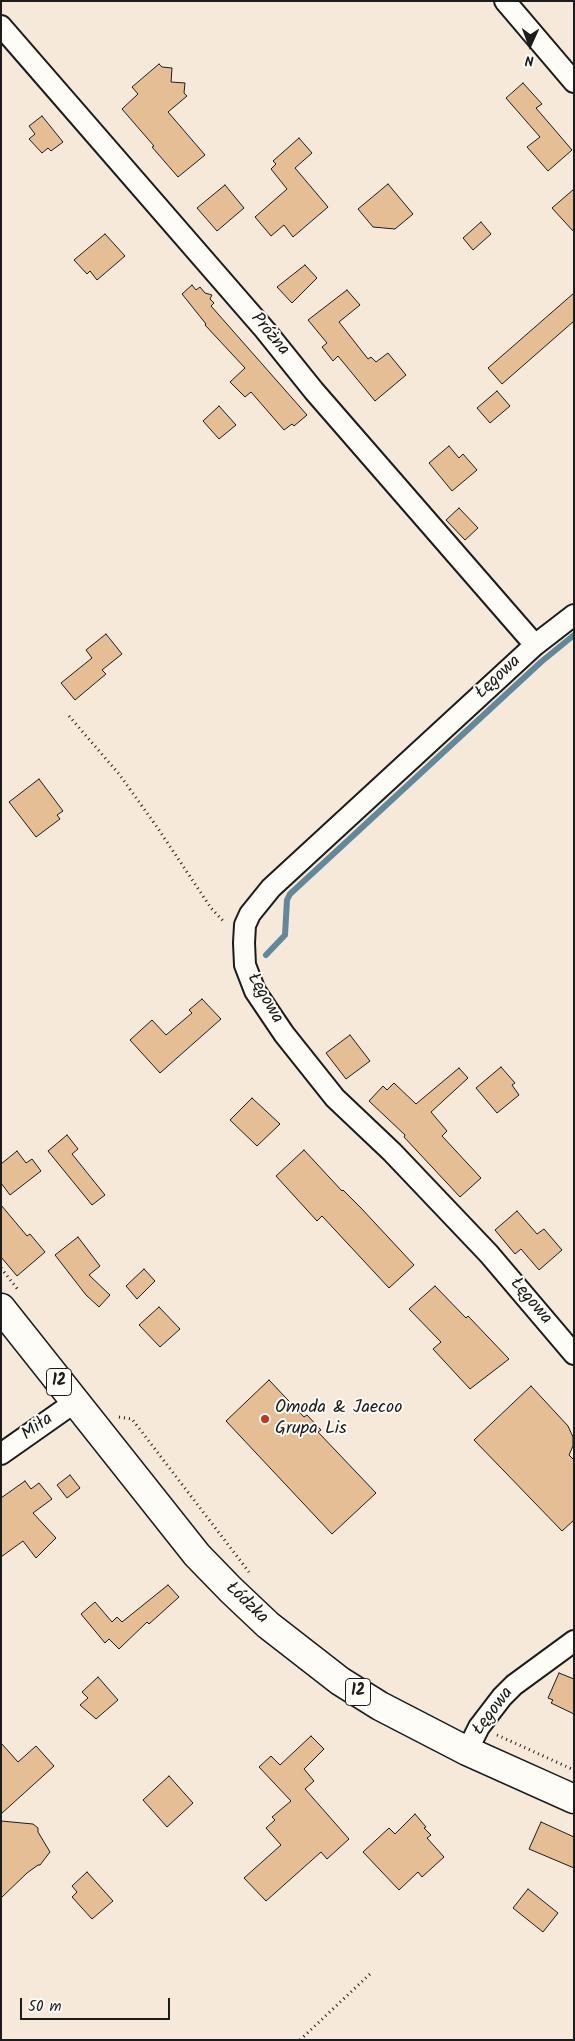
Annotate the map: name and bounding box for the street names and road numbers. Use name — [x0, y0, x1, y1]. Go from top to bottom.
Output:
street label: Próżna — [245, 309, 293, 361]
street label: Łęgowa — [472, 652, 526, 704]
street label: Łęgowa — [241, 970, 287, 1028]
street label: Łęgowa — [504, 1274, 556, 1330]
road number: 12 — [46, 1368, 72, 1395]
street label: Miła — [18, 1409, 58, 1447]
street label: Łódzka — [220, 1578, 272, 1630]
road number: 12 — [346, 1678, 370, 1705]
street label: Łęgowa — [469, 1684, 519, 1740]

